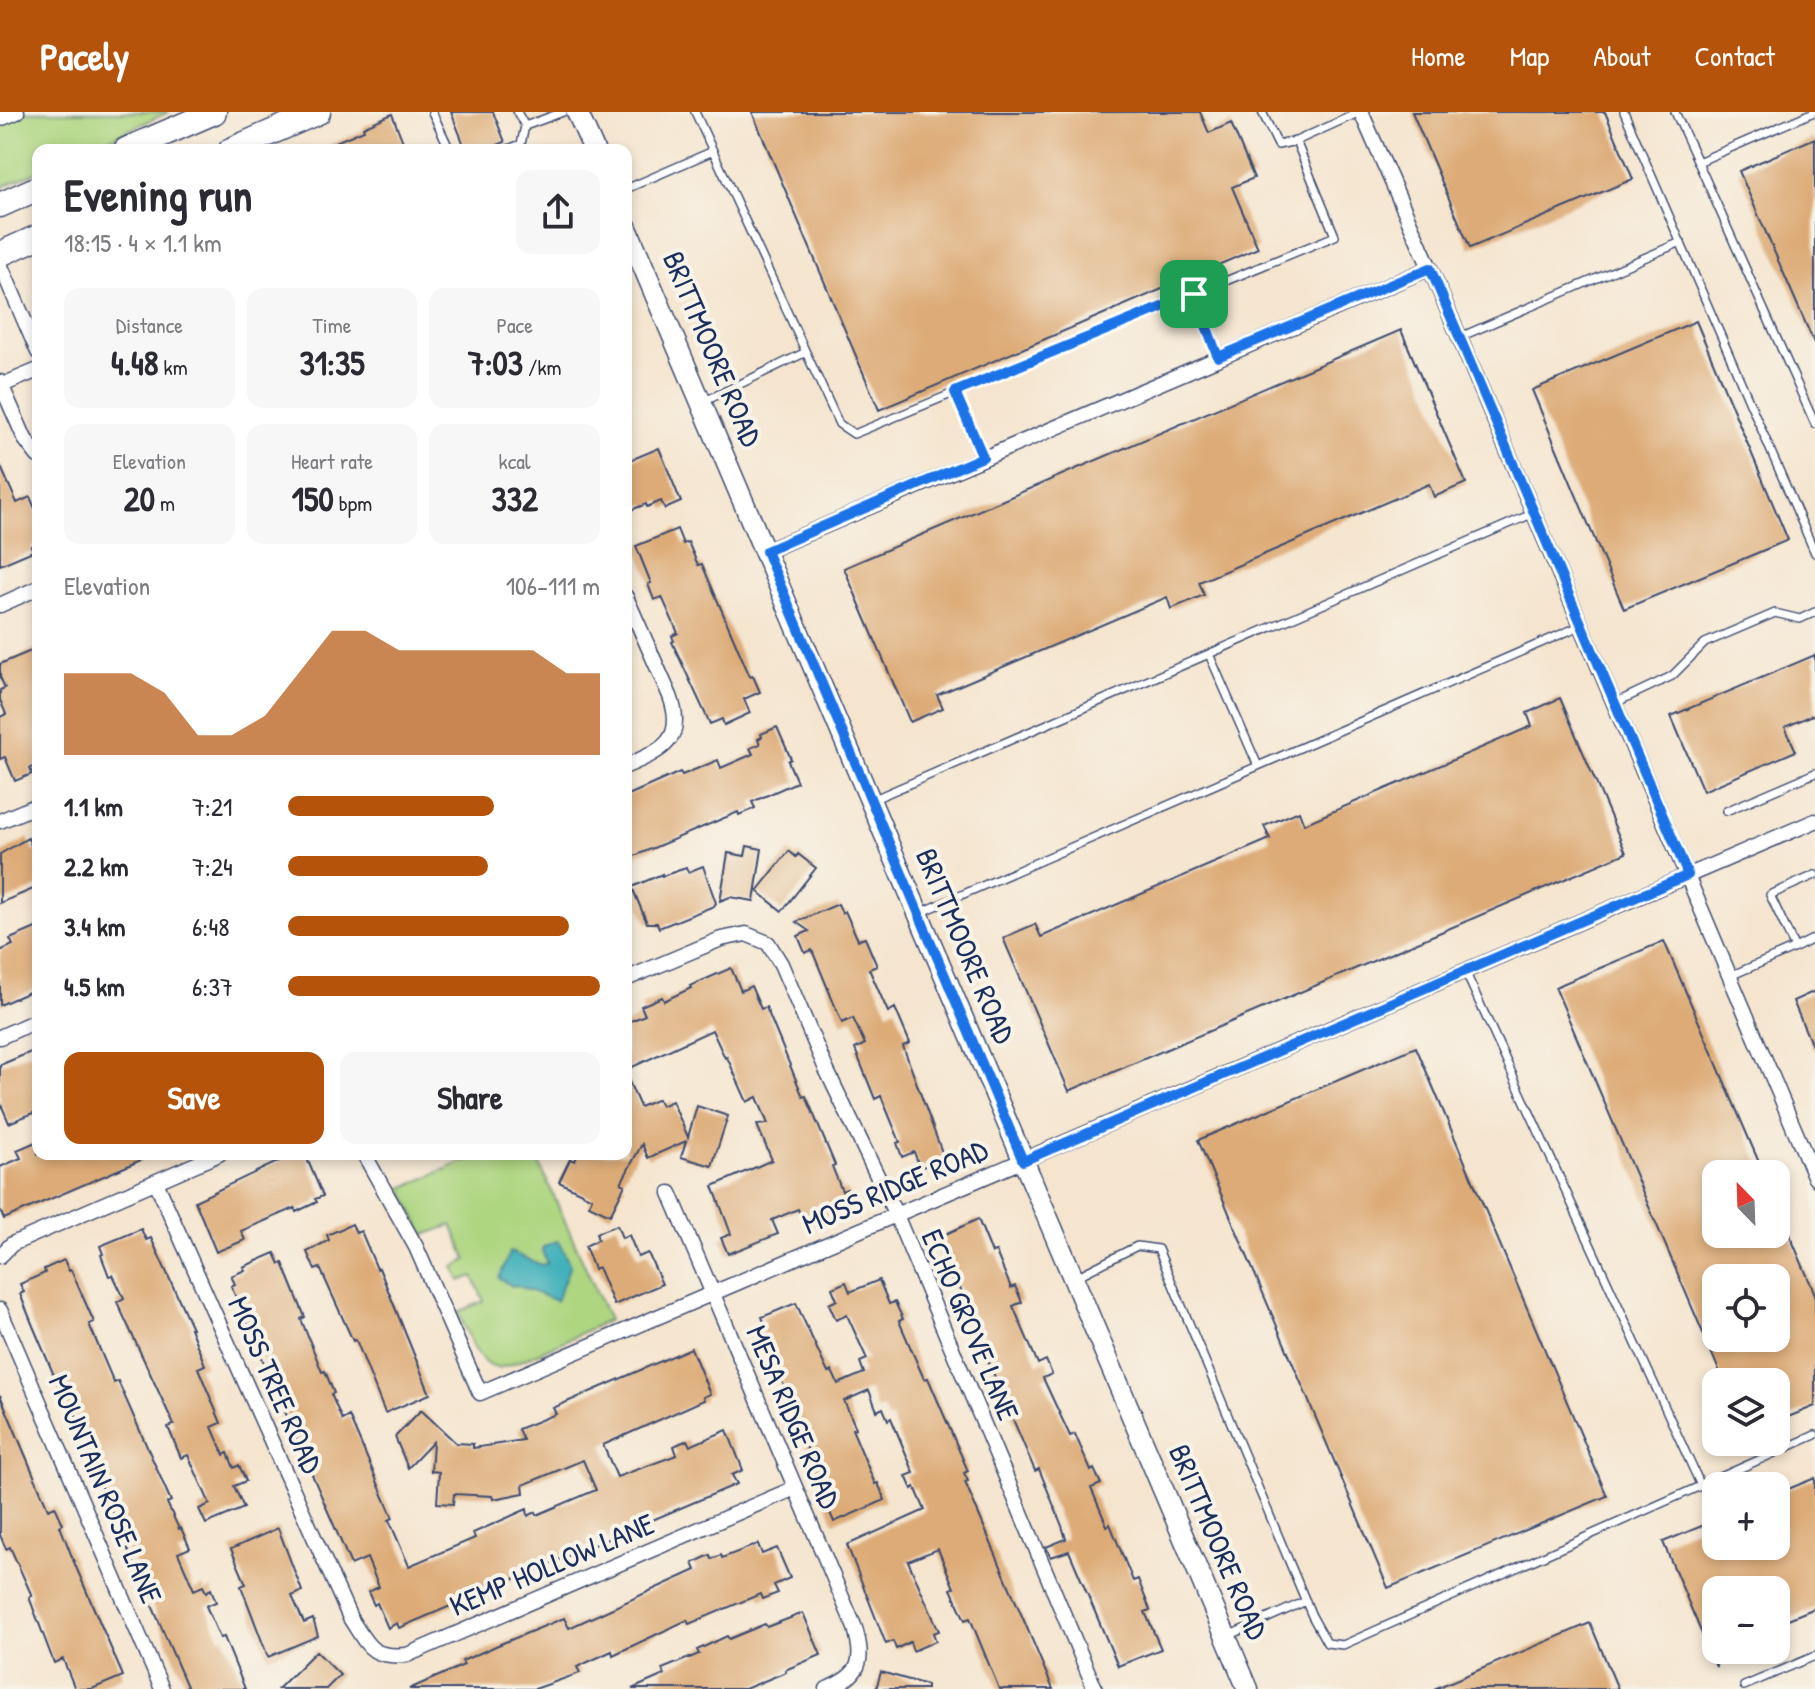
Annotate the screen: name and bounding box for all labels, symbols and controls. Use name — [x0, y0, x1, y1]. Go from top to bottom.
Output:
text: Pacely — [40, 30, 129, 82]
text: Home — [1411, 37, 1466, 75]
text: Map — [1510, 37, 1549, 75]
text: About — [1593, 37, 1651, 75]
text: Contact — [1695, 37, 1775, 75]
text: Evening run — [64, 165, 252, 225]
button: share — [516, 170, 600, 254]
text: 18:15 · 4 × 1.1 km — [64, 225, 222, 260]
street label: BRITTMOORE ROAD — [654, 245, 772, 453]
pin — [1160, 260, 1228, 328]
icon: arrive — [1172, 272, 1216, 316]
text: Distance — [116, 310, 183, 340]
text: Time — [313, 310, 351, 340]
text: Pace — [496, 310, 533, 340]
text: 4.48 — [111, 340, 159, 386]
text: 31:35 — [299, 340, 365, 386]
text: 7:03 — [468, 340, 523, 386]
text: km — [159, 352, 188, 382]
text: /km — [523, 352, 561, 382]
text: Elevation — [113, 446, 186, 476]
text: Heart rate — [291, 446, 373, 476]
text: kcal — [499, 446, 531, 476]
text: 20 — [124, 476, 155, 522]
text: 150 — [292, 476, 334, 522]
text: 332 — [491, 476, 538, 522]
text: m — [155, 488, 175, 518]
text: bpm — [334, 488, 372, 518]
text: Elevation — [64, 568, 150, 603]
text: 106–111 m — [506, 568, 600, 603]
text: 1.1 km — [64, 789, 123, 824]
text: 7:21 — [192, 789, 233, 824]
street label: BRITTMOORE ROAD — [907, 842, 1025, 1050]
text: 2.2 km — [64, 849, 128, 884]
text: 7:24 — [192, 849, 233, 884]
text: 3.4 km — [64, 909, 125, 944]
text: 6:48 — [192, 909, 229, 944]
text: 4.5 km — [64, 969, 125, 1004]
text: 6:37 — [192, 969, 233, 1004]
button: Save — [64, 1052, 324, 1144]
button: Share — [340, 1052, 600, 1144]
street label: MOSS RIDGE ROAD — [796, 1129, 994, 1243]
north arrow — [1702, 1160, 1790, 1248]
map controls — [1702, 1160, 1790, 1664]
street label: ECHO GROVE LANE — [913, 1223, 1029, 1426]
button: locate — [1702, 1264, 1790, 1352]
street label: MOSS TREE ROAD — [219, 1290, 333, 1480]
street label: MESA RIDGE ROAD — [737, 1319, 851, 1515]
street label: MOUNTAIN ROSE LANE — [40, 1368, 172, 1609]
button: layers — [1702, 1368, 1790, 1456]
street label: BRITTMOORE ROAD — [1160, 1438, 1278, 1646]
button: + — [1702, 1472, 1790, 1560]
street label: KEMP HOLLOW LANE — [443, 1503, 660, 1625]
button: − — [1702, 1576, 1790, 1664]

